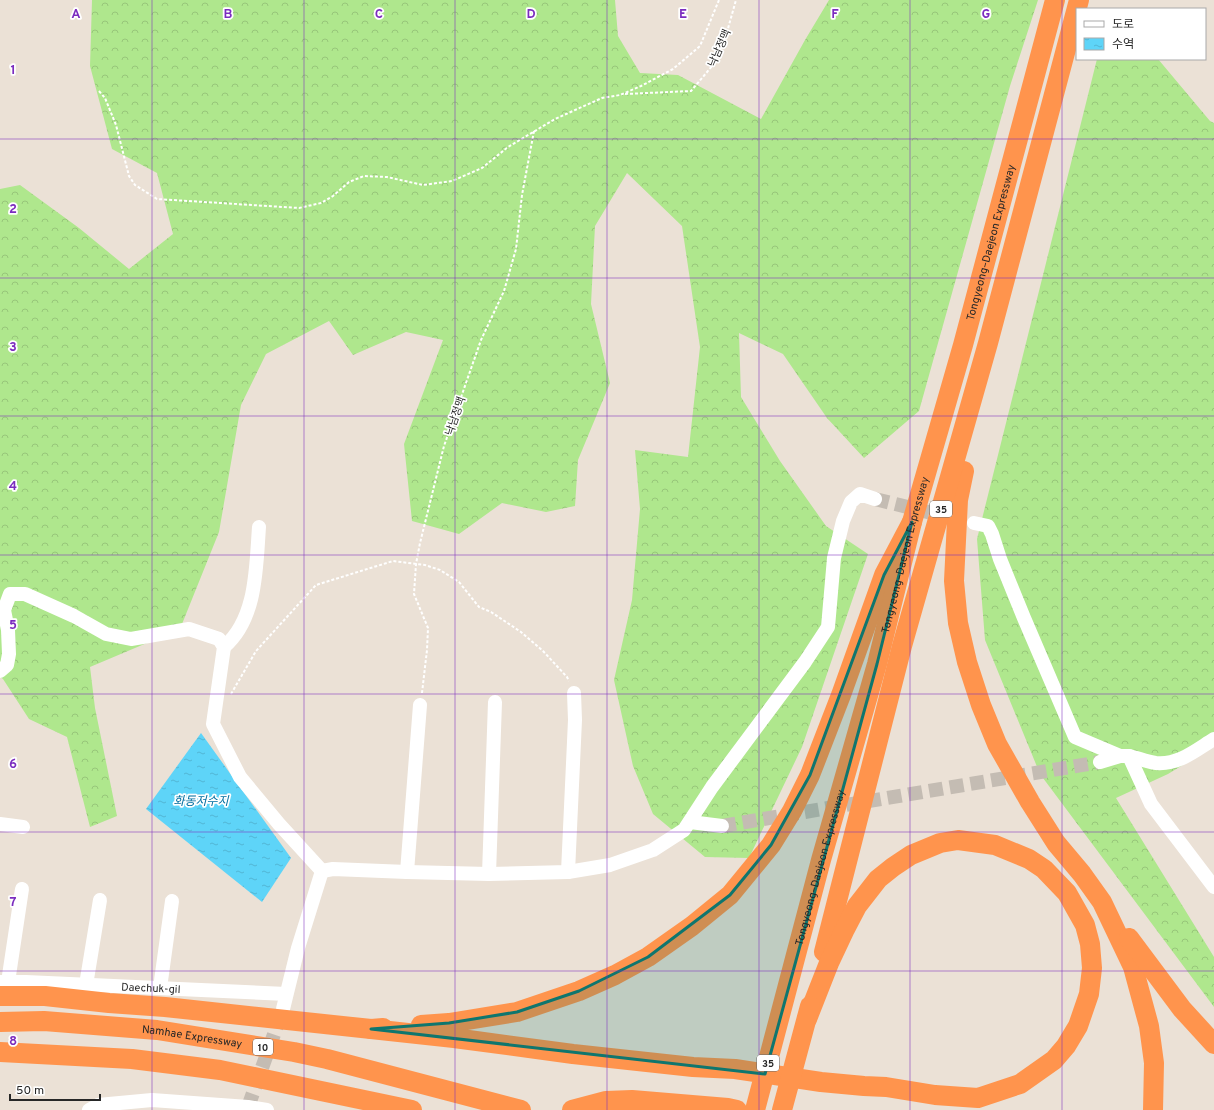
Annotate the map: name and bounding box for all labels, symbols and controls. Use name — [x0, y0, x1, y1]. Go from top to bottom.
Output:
text: A — [71, 7, 81, 23]
text: B — [224, 7, 233, 23]
text: C — [375, 7, 383, 23]
text: D — [526, 7, 536, 23]
text: E — [679, 7, 687, 23]
text: F — [831, 7, 839, 23]
text: G — [982, 7, 991, 23]
legend — [1076, 8, 1206, 60]
text: 도로 — [1112, 17, 1134, 33]
street label: 낙남정맥 — [705, 27, 735, 70]
text: 수역 — [1112, 37, 1134, 53]
text: 1 — [10, 63, 16, 79]
street label: Tongyeong–Daejeon Expressway — [964, 163, 1019, 322]
text: 2 — [9, 202, 17, 218]
text: 3 — [9, 340, 17, 356]
street label: 낙남정맥 — [443, 395, 469, 438]
street label: Tongyeong–Daejeon Expressway — [879, 475, 933, 635]
text: 4 — [9, 479, 17, 495]
road number: 35 — [930, 501, 952, 517]
text: 5 — [9, 618, 17, 634]
text: 6 — [9, 757, 17, 773]
street label: Tongyeong–Daejeon Expressway — [793, 788, 849, 947]
water label: 화동저수지 — [173, 794, 230, 810]
text: 7 — [10, 895, 17, 911]
street label: Daechuk-gil — [121, 980, 181, 997]
street label: Namhae Expressway — [141, 1023, 243, 1052]
text: 8 — [9, 1034, 17, 1050]
road number: 10 — [253, 1039, 273, 1055]
road number: 35 — [757, 1055, 779, 1071]
scale bar — [10, 1076, 100, 1102]
text: 50 m — [16, 1083, 44, 1099]

